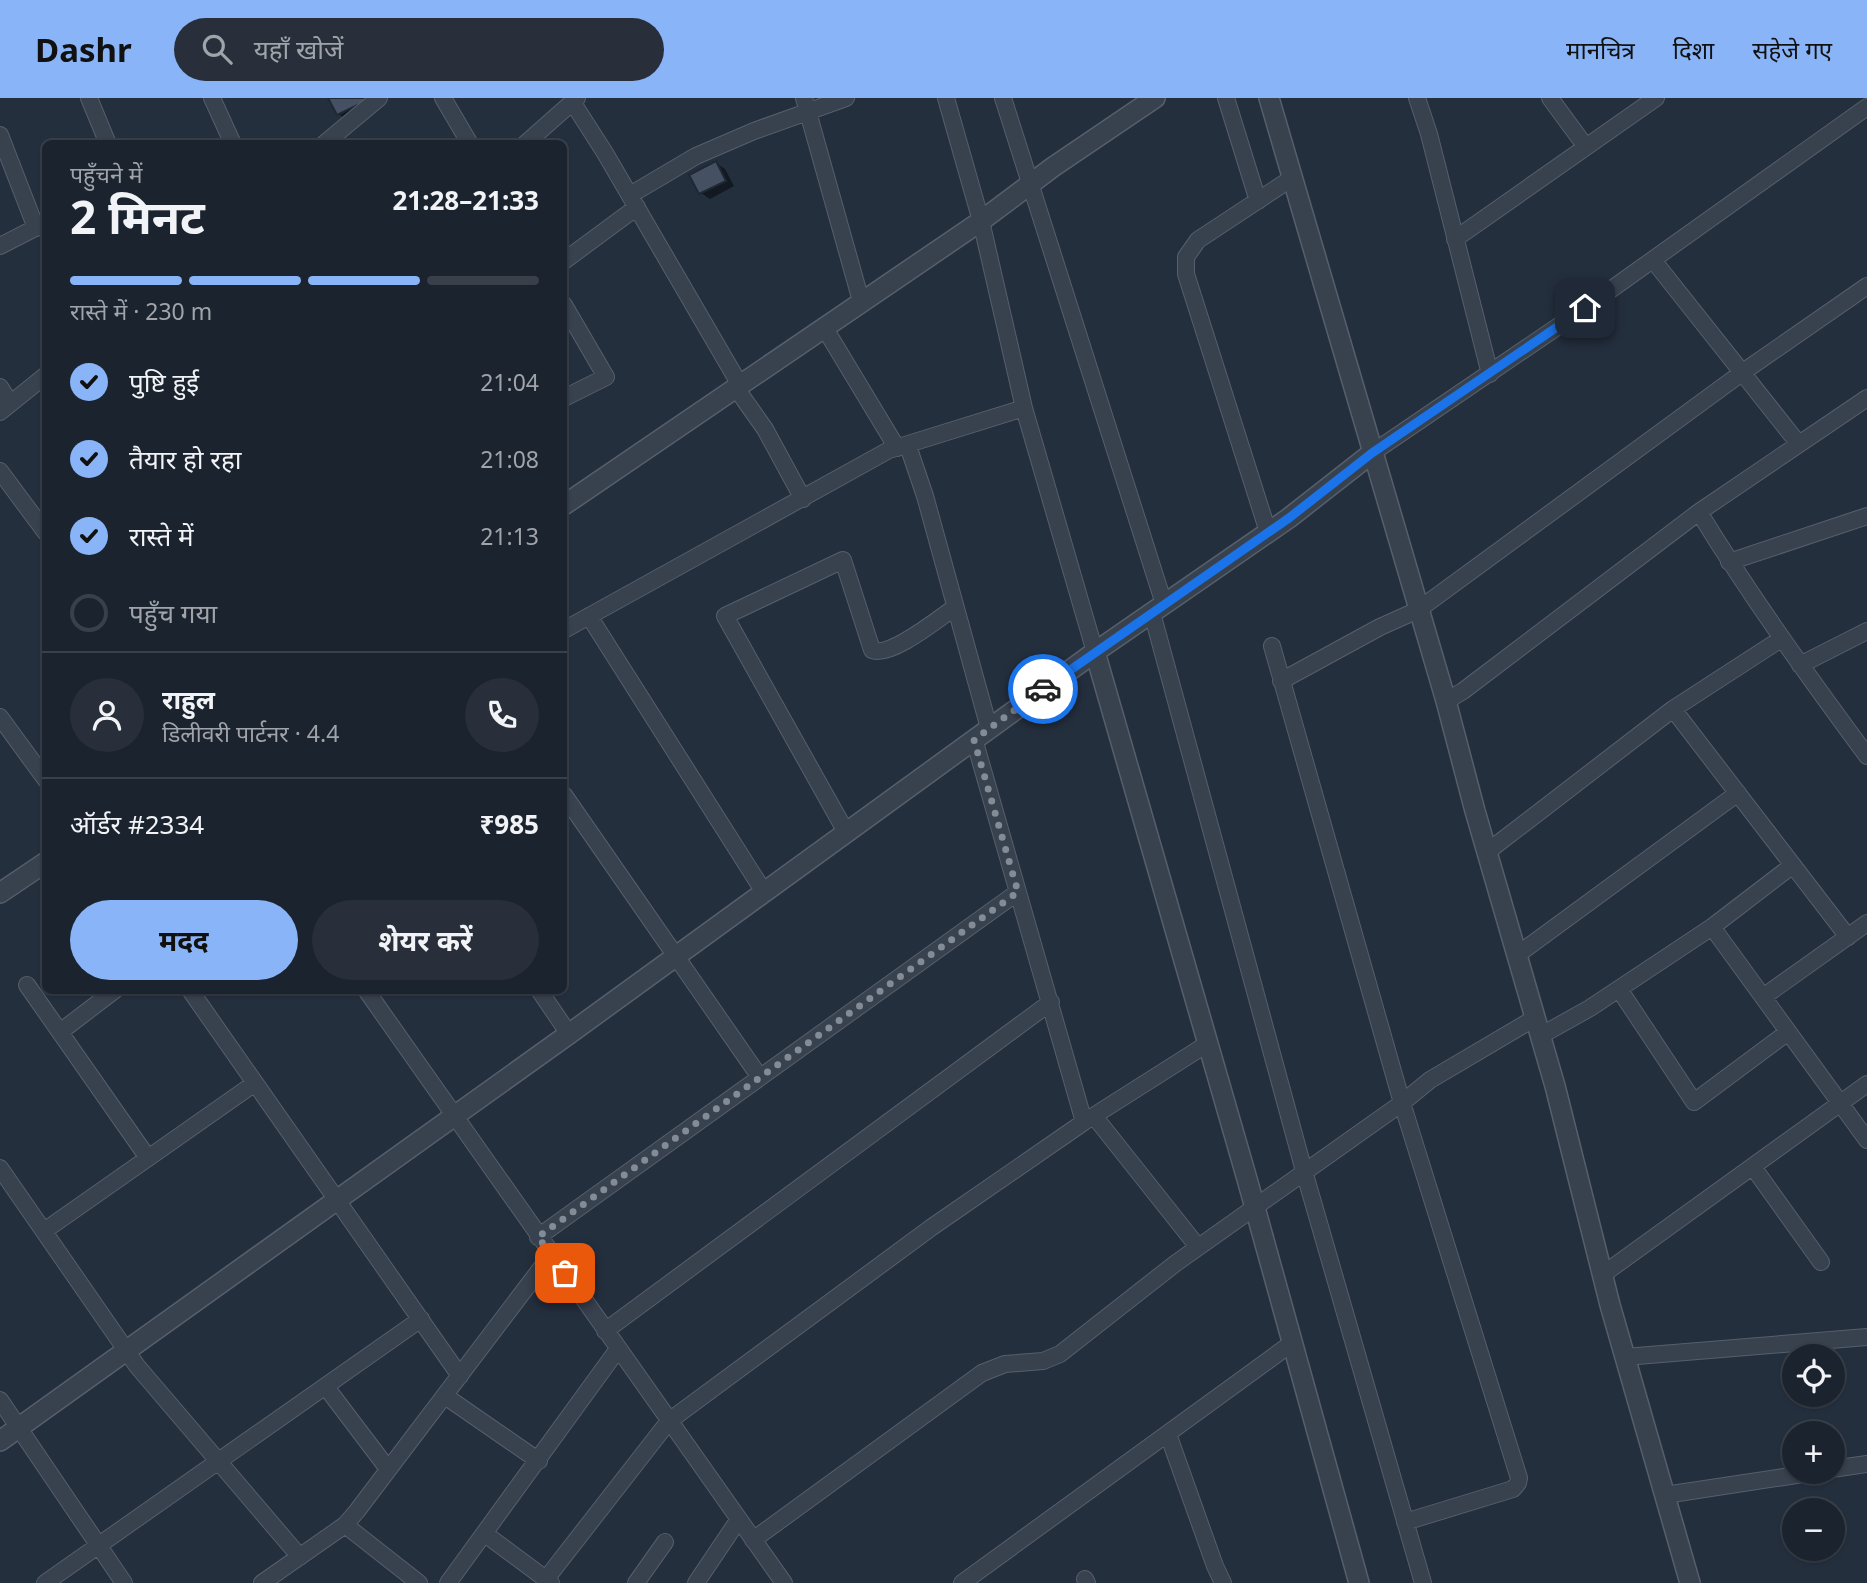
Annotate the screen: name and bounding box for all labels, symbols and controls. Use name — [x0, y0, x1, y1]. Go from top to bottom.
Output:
search box — [174, 18, 664, 81]
text: Dashr — [35, 27, 132, 72]
icon: search — [198, 30, 236, 68]
text: यहाँ खोजें — [254, 31, 343, 67]
text: मानचित्र — [1566, 33, 1635, 66]
text: दिशा — [1673, 33, 1714, 66]
text: सहेजे गए — [1752, 33, 1832, 66]
text: पहुँचने में — [70, 158, 142, 190]
text: 21:28–21:33 — [392, 182, 539, 218]
text: 2 मिनट — [70, 185, 205, 247]
pin — [1555, 278, 1615, 338]
icon: home — [1566, 289, 1604, 327]
text: रास्ते में · 230 m — [70, 295, 212, 327]
icon: check — [70, 363, 108, 401]
text: पुष्टि हुई — [129, 364, 199, 400]
text: 21:04 — [480, 366, 539, 398]
icon: check — [70, 440, 108, 478]
text: तैयार हो रहा — [129, 441, 242, 477]
text: 21:08 — [480, 443, 539, 475]
icon: check — [70, 517, 108, 555]
text: रास्ते में — [129, 518, 194, 554]
text: 21:13 — [480, 520, 539, 552]
text: पहुँच गया — [129, 595, 217, 631]
courier — [1008, 654, 1078, 724]
icon: car — [1024, 670, 1062, 708]
button: person — [70, 678, 144, 752]
button: phone — [465, 678, 539, 752]
text: राहुल — [162, 681, 215, 717]
text: डिलीवरी पार्टनर · 4.4 — [162, 717, 339, 749]
text: ऑर्डर #2334 — [70, 806, 204, 842]
text: ₹985 — [480, 806, 539, 842]
button: मदद — [70, 900, 298, 980]
button: शेयर करें — [312, 900, 539, 980]
pin — [535, 1243, 595, 1303]
icon: bag — [546, 1254, 584, 1292]
map controls — [1782, 1344, 1845, 1561]
button: locate — [1782, 1344, 1845, 1407]
button: + — [1782, 1421, 1845, 1484]
button: − — [1782, 1498, 1845, 1561]

